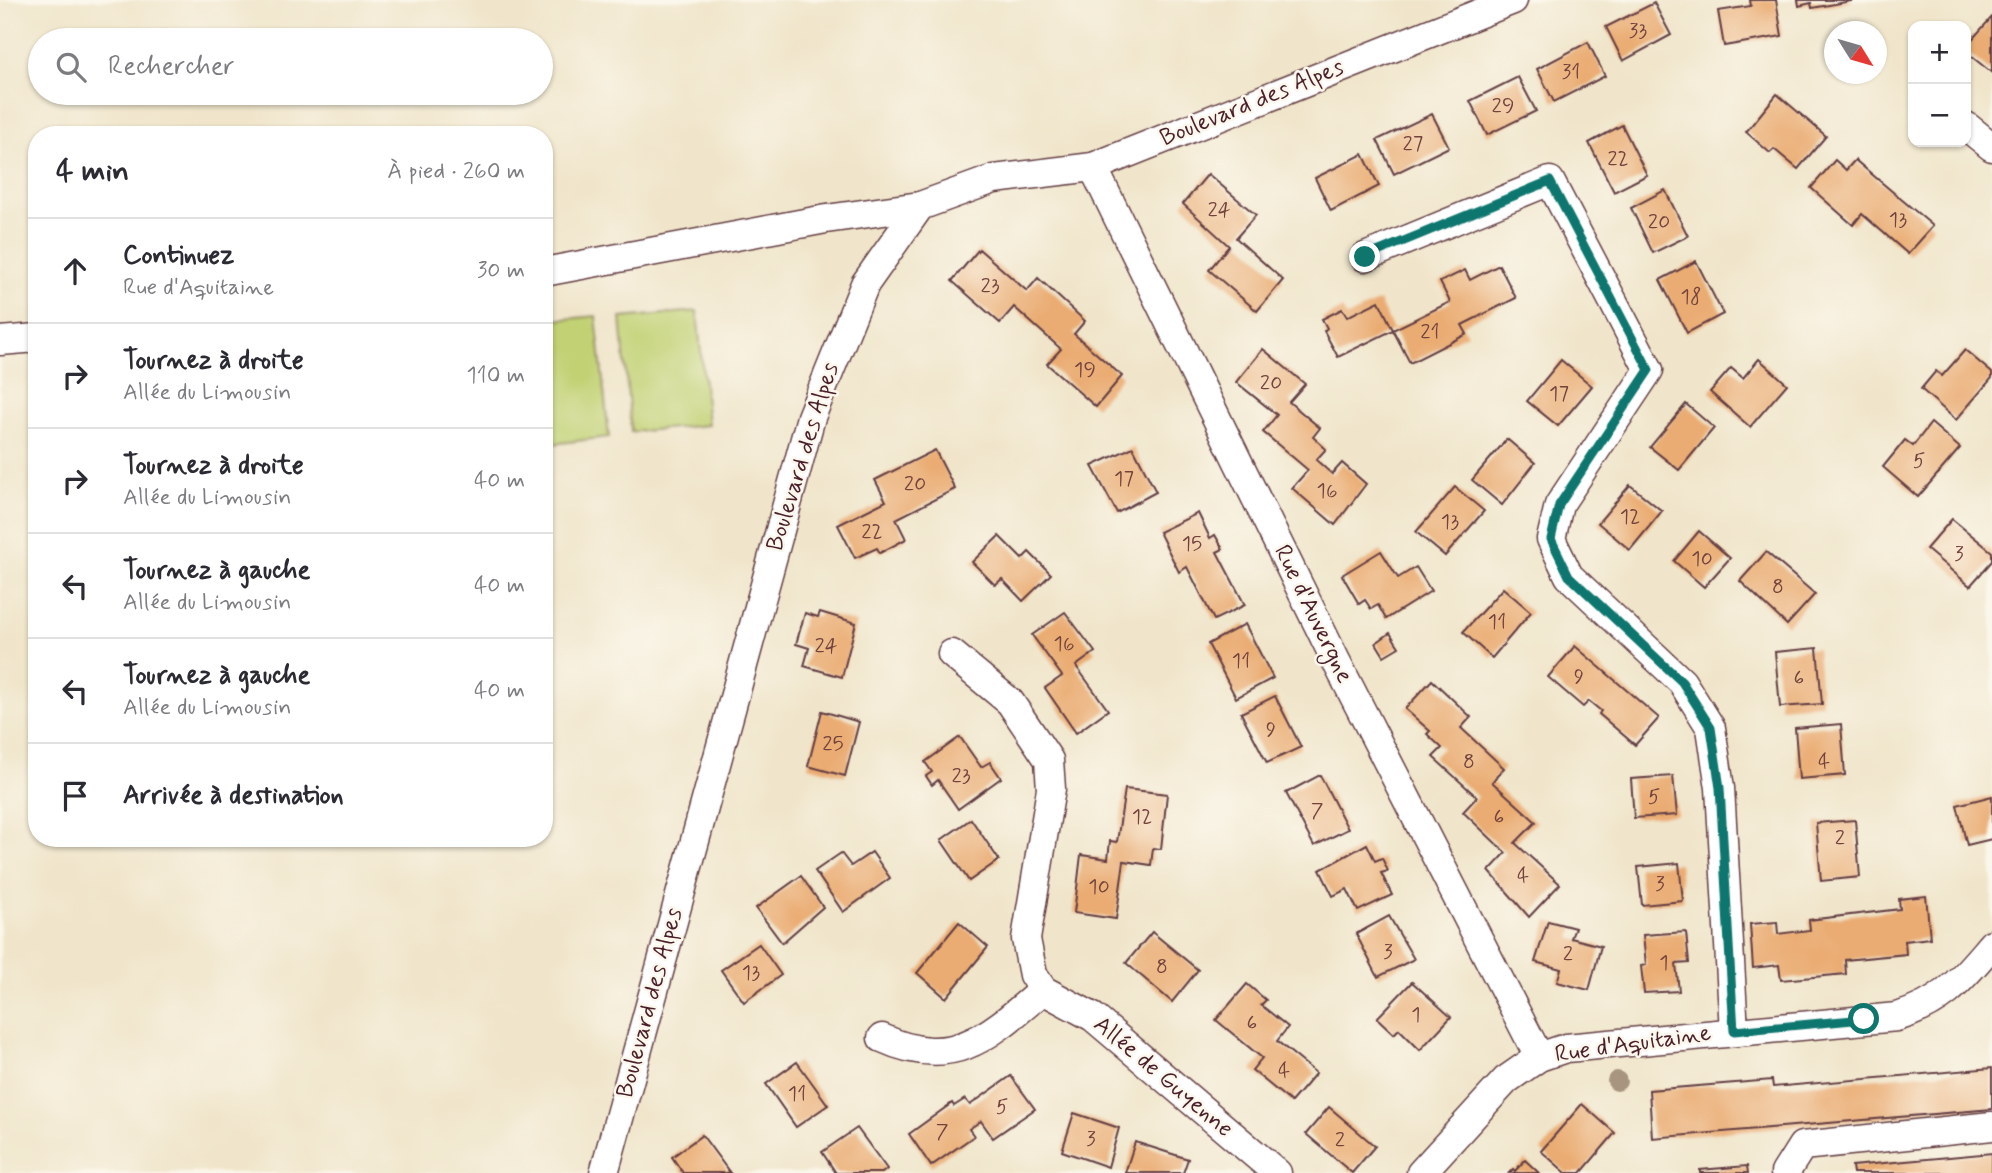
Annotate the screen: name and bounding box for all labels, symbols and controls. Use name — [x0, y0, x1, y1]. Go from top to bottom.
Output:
house number: 33 — [1629, 17, 1647, 45]
north arrow — [1824, 21, 1887, 84]
map controls — [1908, 21, 1971, 147]
button: + — [1908, 21, 1971, 84]
search box — [28, 28, 553, 105]
icon: search — [52, 48, 90, 86]
text: Rechercher — [108, 50, 234, 84]
street label: Boulevard des Alpes — [1156, 52, 1349, 154]
house number: 31 — [1562, 58, 1580, 86]
button: − — [1908, 84, 1971, 147]
house number: 29 — [1492, 92, 1514, 120]
house number: 27 — [1403, 130, 1423, 158]
house number: 22 — [1607, 145, 1629, 173]
text: 4 min — [56, 152, 129, 191]
text: À pied · 260 m — [387, 157, 525, 187]
house number: 24 — [1207, 196, 1231, 224]
house number: 13 — [1889, 206, 1907, 234]
house number: 20 — [1648, 208, 1670, 236]
text: Continuez — [123, 239, 234, 273]
route end — [1349, 241, 1380, 272]
icon: ahead — [56, 252, 94, 290]
text: 30 m — [477, 256, 525, 286]
house number: 23 — [980, 272, 1000, 300]
text: Rue d'Aquitaine — [123, 273, 274, 303]
house number: 18 — [1681, 283, 1701, 311]
house number: 21 — [1420, 318, 1440, 346]
text: Tournez à droite — [123, 344, 304, 378]
house number: 19 — [1074, 356, 1096, 384]
icon: right — [56, 357, 94, 395]
street label: Boulevard des Alpes — [760, 359, 847, 555]
text: 110 m — [466, 361, 525, 391]
house number: 20 — [1260, 369, 1282, 397]
text: Allée du Limousin — [123, 378, 291, 408]
house number: 17 — [1549, 380, 1569, 408]
house number: 5 — [1913, 447, 1925, 475]
text: Tournez à droite — [123, 449, 304, 483]
icon: right — [56, 462, 94, 500]
house number: 17 — [1114, 465, 1134, 493]
text: 40 m — [474, 466, 525, 496]
house number: 20 — [904, 470, 926, 498]
house number: 16 — [1317, 477, 1338, 505]
text: Allée du Limousin — [123, 483, 291, 513]
house number: 12 — [1620, 503, 1640, 531]
house number: 13 — [1441, 508, 1459, 536]
house number: 22 — [861, 518, 883, 546]
house number: 15 — [1182, 530, 1202, 558]
street label: Rue d'Auvergne — [1264, 540, 1360, 689]
house number: 3 — [1954, 540, 1964, 568]
house number: 10 — [1691, 545, 1713, 573]
text: Tournez à gauche — [123, 554, 310, 588]
icon: left — [56, 567, 94, 605]
text: 40 m — [474, 571, 525, 601]
house number: 8 — [1772, 573, 1784, 601]
text: Allée du Limousin — [123, 588, 291, 618]
house number: 11 — [1488, 608, 1506, 636]
house number: 16 — [1054, 630, 1075, 658]
house number: 24 — [814, 632, 838, 660]
house number: 11 — [1232, 647, 1250, 675]
text: Tournez à gauche — [123, 659, 310, 693]
house number: 9 — [1574, 663, 1584, 691]
house number: 6 — [1794, 664, 1804, 692]
icon: left — [56, 672, 94, 710]
text: 40 m — [474, 676, 525, 706]
text: Allée du Limousin — [123, 693, 291, 723]
house number: 9 — [1266, 716, 1276, 744]
house number: 25 — [822, 730, 844, 758]
house number: 8 — [1463, 748, 1475, 776]
house number: 4 — [1818, 748, 1830, 776]
house number: 23 — [951, 762, 971, 790]
icon: arrive — [56, 777, 94, 815]
text: Arrivée à destination — [123, 779, 344, 813]
house number: 5 — [1648, 783, 1660, 811]
house number: 7 — [1311, 797, 1324, 825]
house number: 12 — [1132, 803, 1152, 831]
house number: 6 — [1494, 803, 1504, 831]
house number: 2 — [1835, 824, 1845, 852]
house number: 4 — [1517, 862, 1529, 890]
house number: 3 — [1655, 870, 1665, 898]
house number: 10 — [1088, 873, 1110, 901]
street label: Boulevard des Alpes — [610, 904, 690, 1101]
house number: 3 — [1383, 938, 1393, 966]
house number: 2 — [1563, 940, 1573, 968]
house number: 1 — [1659, 949, 1669, 977]
house number: 8 — [1156, 953, 1168, 981]
house number: 13 — [742, 959, 760, 987]
house number: 1 — [1411, 1001, 1421, 1029]
route start — [1848, 1003, 1879, 1034]
street label: Allée de Guyenne — [1087, 1009, 1239, 1145]
house number: 6 — [1247, 1009, 1257, 1037]
street label: Rue d'Aquitaine — [1553, 1018, 1713, 1070]
house number: 4 — [1278, 1057, 1290, 1085]
house number: 11 — [788, 1080, 806, 1108]
house number: 5 — [996, 1093, 1008, 1121]
house number: 7 — [936, 1118, 949, 1146]
house number: 3 — [1086, 1125, 1096, 1153]
house number: 2 — [1335, 1126, 1345, 1154]

